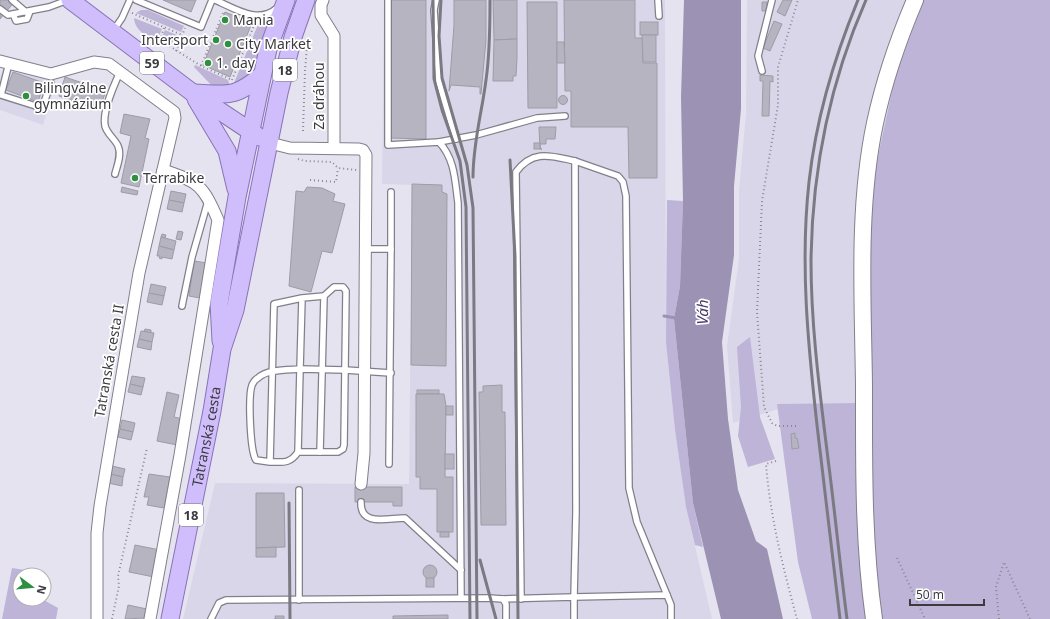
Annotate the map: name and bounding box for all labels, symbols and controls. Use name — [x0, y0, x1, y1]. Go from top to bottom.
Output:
place label: Mania — [233, 10, 274, 29]
marker: Mania — [220, 15, 230, 25]
place label: Intersport — [141, 30, 208, 49]
place label: City Market — [236, 34, 311, 53]
marker: Intersport — [211, 35, 221, 45]
marker: City Market — [223, 39, 233, 49]
road number: 59 — [140, 52, 164, 74]
place label: 1. day — [216, 53, 256, 72]
marker: 1. day — [203, 58, 213, 68]
road number: 18 — [273, 59, 297, 81]
street label: Za dráhou — [309, 62, 328, 130]
place label: Bilingválne gymnázium — [34, 78, 111, 113]
marker: Bilingválne gymnázium — [21, 91, 31, 101]
place label: Terrabike — [143, 168, 205, 187]
marker: Terrabike — [130, 173, 140, 183]
water label: Váh — [692, 299, 712, 325]
street label: Tatranská cesta II — [89, 303, 128, 419]
street label: Tatranská cesta — [187, 385, 225, 488]
road number: 18 — [179, 504, 203, 526]
north arrow — [12, 567, 52, 607]
scale bar — [910, 581, 984, 607]
text: N — [34, 584, 51, 596]
text: 50 m — [916, 586, 944, 603]

